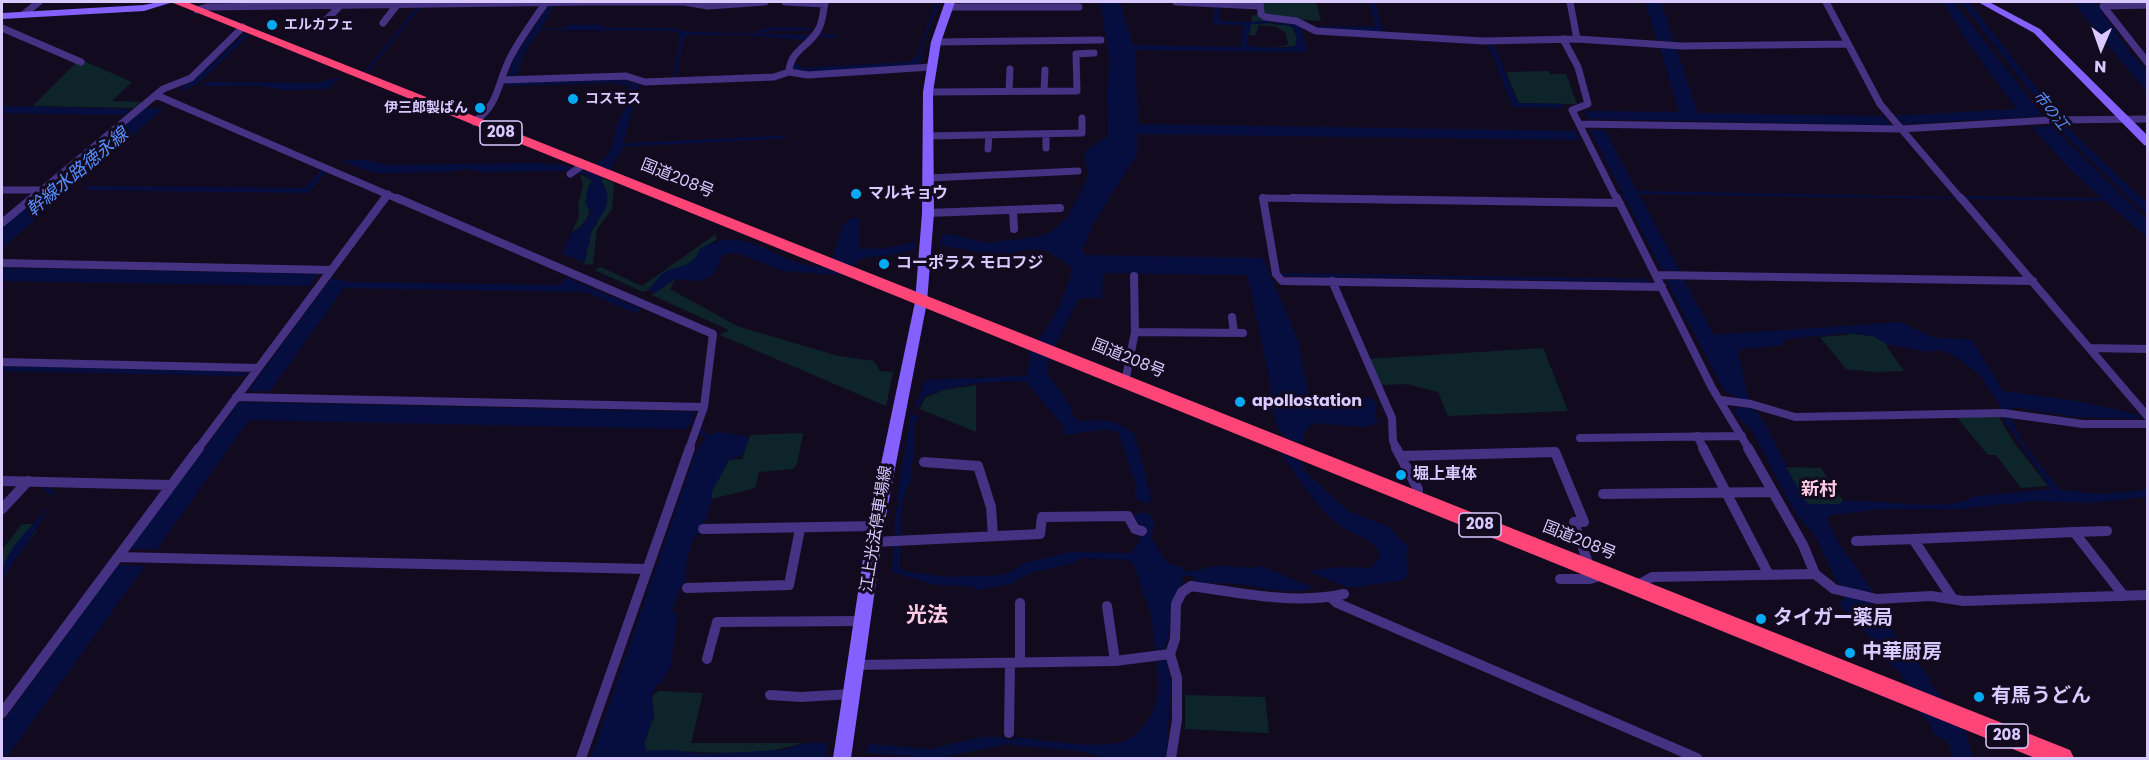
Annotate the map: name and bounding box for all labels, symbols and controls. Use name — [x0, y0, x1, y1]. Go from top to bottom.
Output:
place label: エルカフェ — [284, 17, 354, 33]
marker: エルカフェ — [265, 18, 279, 32]
north arrow — [2071, 18, 2131, 78]
text: N — [2094, 55, 2107, 78]
water label: 市の江 — [2029, 88, 2071, 134]
place label: コスモス — [585, 91, 641, 107]
marker: コスモス — [566, 92, 580, 106]
place label: 伊三郎製ぱん — [384, 100, 468, 116]
marker: 伊三郎製ぱん — [473, 101, 487, 115]
road number: 208 — [480, 121, 522, 145]
water label: 幹線水路徳永線 — [23, 124, 133, 222]
street label: 国道208号 — [638, 156, 716, 202]
place label: マルキョウ — [868, 184, 948, 204]
marker: マルキョウ — [849, 187, 863, 201]
place label: コーポラス モロフジ — [896, 254, 1043, 274]
marker: コーポラス モロフジ — [877, 257, 891, 271]
street label: 国道208号 — [1089, 336, 1167, 382]
place label: apollostation — [1252, 392, 1362, 412]
marker: apollostation — [1233, 395, 1247, 409]
street label: 江上光法停車場線 — [858, 464, 896, 594]
place label: 堀上車体 — [1413, 465, 1477, 485]
marker: 堀上車体 — [1394, 468, 1408, 482]
district label: 新村 — [1801, 479, 1837, 501]
road number: 208 — [1459, 513, 1501, 537]
street label: 国道208号 — [1540, 518, 1618, 564]
district label: 光法 — [906, 604, 948, 630]
place label: タイガー薬局 — [1773, 607, 1893, 631]
marker: タイガー薬局 — [1754, 612, 1768, 626]
place label: 中華厨房 — [1862, 641, 1942, 665]
marker: 中華厨房 — [1843, 646, 1857, 660]
place label: 有馬うどん — [1991, 685, 2091, 709]
marker: 有馬うどん — [1972, 690, 1986, 704]
road number: 208 — [1986, 724, 2028, 748]

